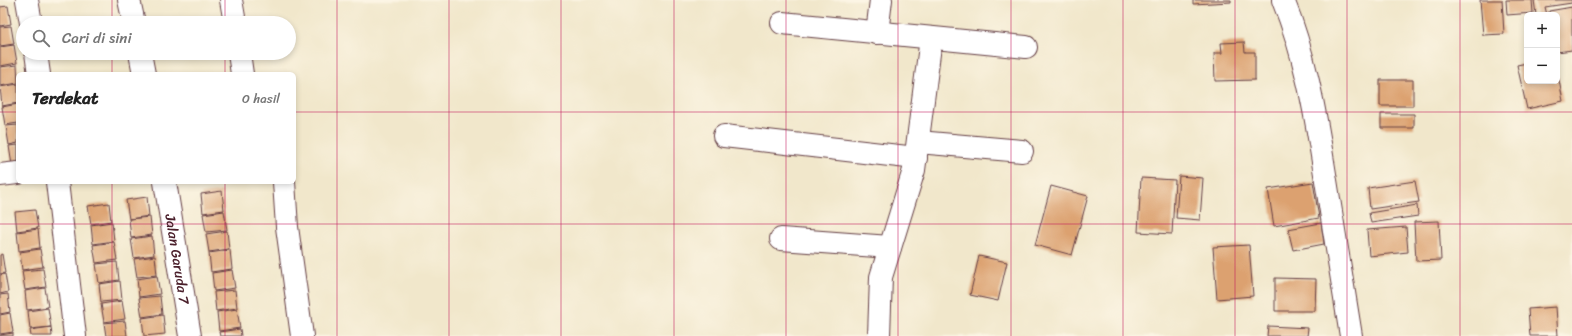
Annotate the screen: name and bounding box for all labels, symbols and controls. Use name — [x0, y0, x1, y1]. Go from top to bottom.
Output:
map controls — [1524, 12, 1560, 84]
button: + — [1524, 12, 1560, 48]
search box — [16, 16, 296, 60]
text: Cari di sini — [62, 25, 132, 51]
icon: search — [30, 27, 52, 49]
button: − — [1524, 48, 1560, 84]
text: Terdekat — [32, 83, 98, 113]
text: 0 hasil — [242, 87, 280, 110]
street label: Jalan Garuda 7 — [158, 211, 197, 307]

